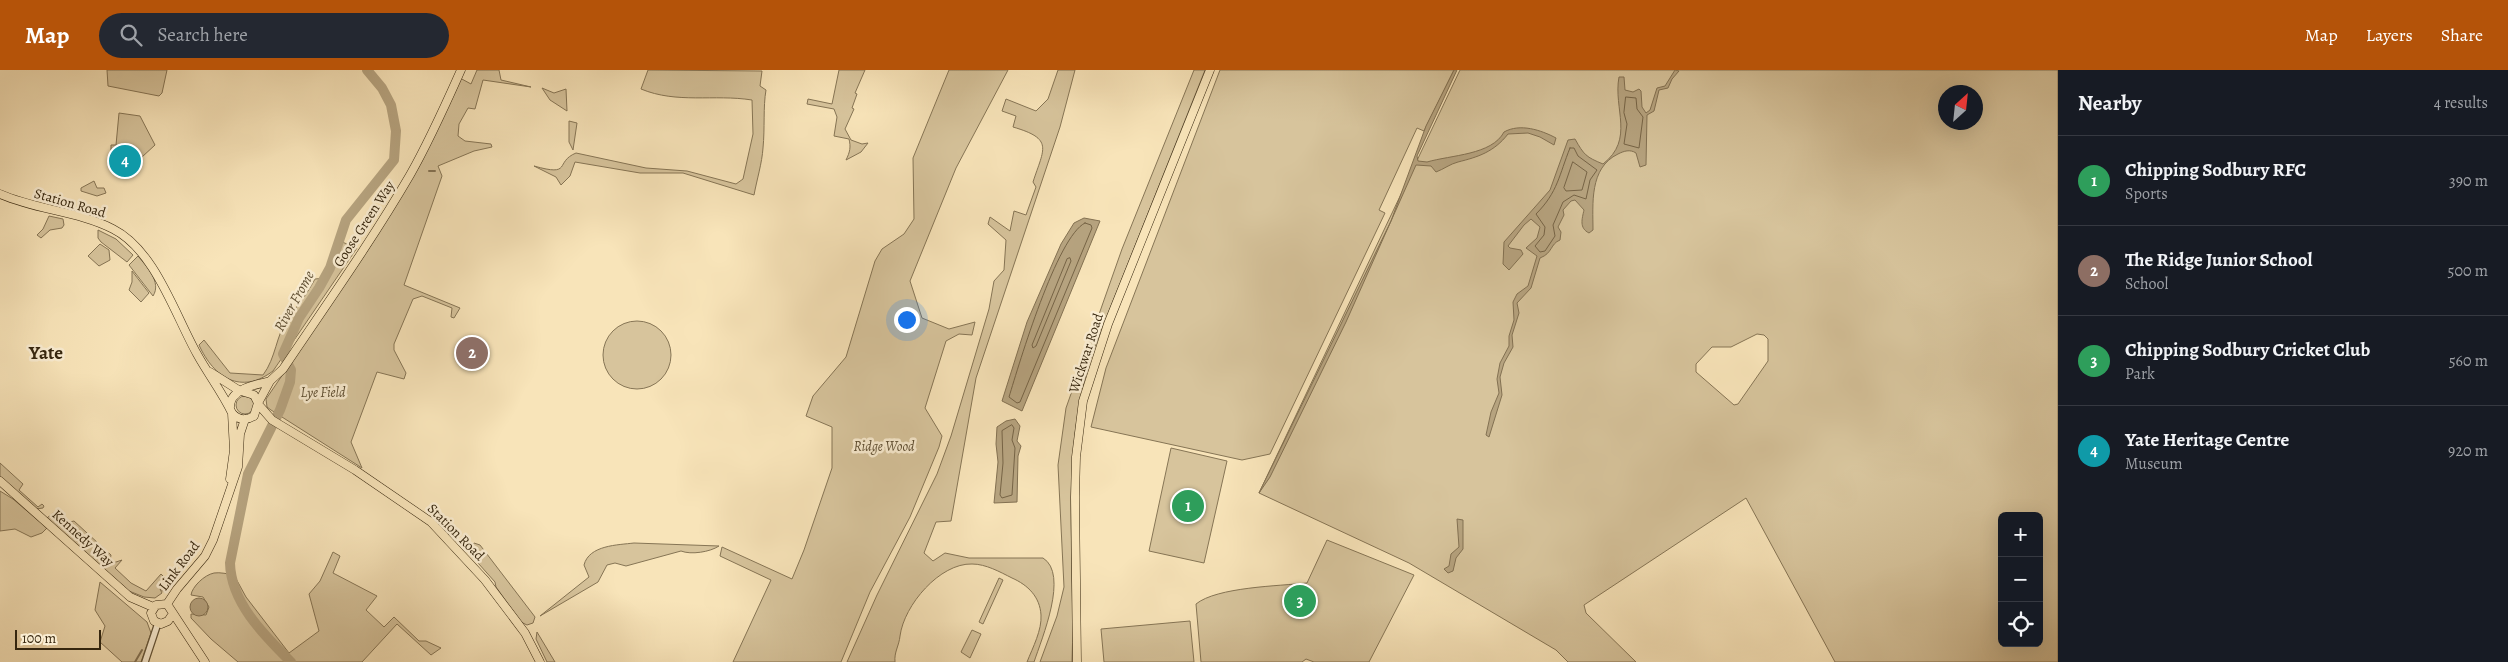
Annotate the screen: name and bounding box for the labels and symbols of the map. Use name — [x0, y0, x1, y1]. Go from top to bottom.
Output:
north arrow — [1938, 85, 1983, 130]
pin: 4 — [109, 142, 141, 180]
street label: Goose Green Way — [329, 177, 399, 271]
street label: Station Road — [32, 184, 108, 222]
water label: River Frome — [269, 267, 319, 335]
your location — [894, 307, 920, 333]
street label: Wickwar Road — [1064, 310, 1108, 396]
pin: 2 — [456, 334, 488, 372]
district label: Yate — [28, 340, 63, 366]
park label: Lye Field — [300, 383, 346, 402]
park label: Ridge Wood — [853, 437, 915, 456]
pin: 1 — [1172, 487, 1204, 525]
street label: Station Road — [423, 499, 489, 565]
street label: Kennedy Way — [48, 505, 119, 571]
street label: Link Road — [154, 537, 204, 595]
pin: 3 — [1284, 582, 1316, 620]
scale bar — [15, 627, 101, 650]

